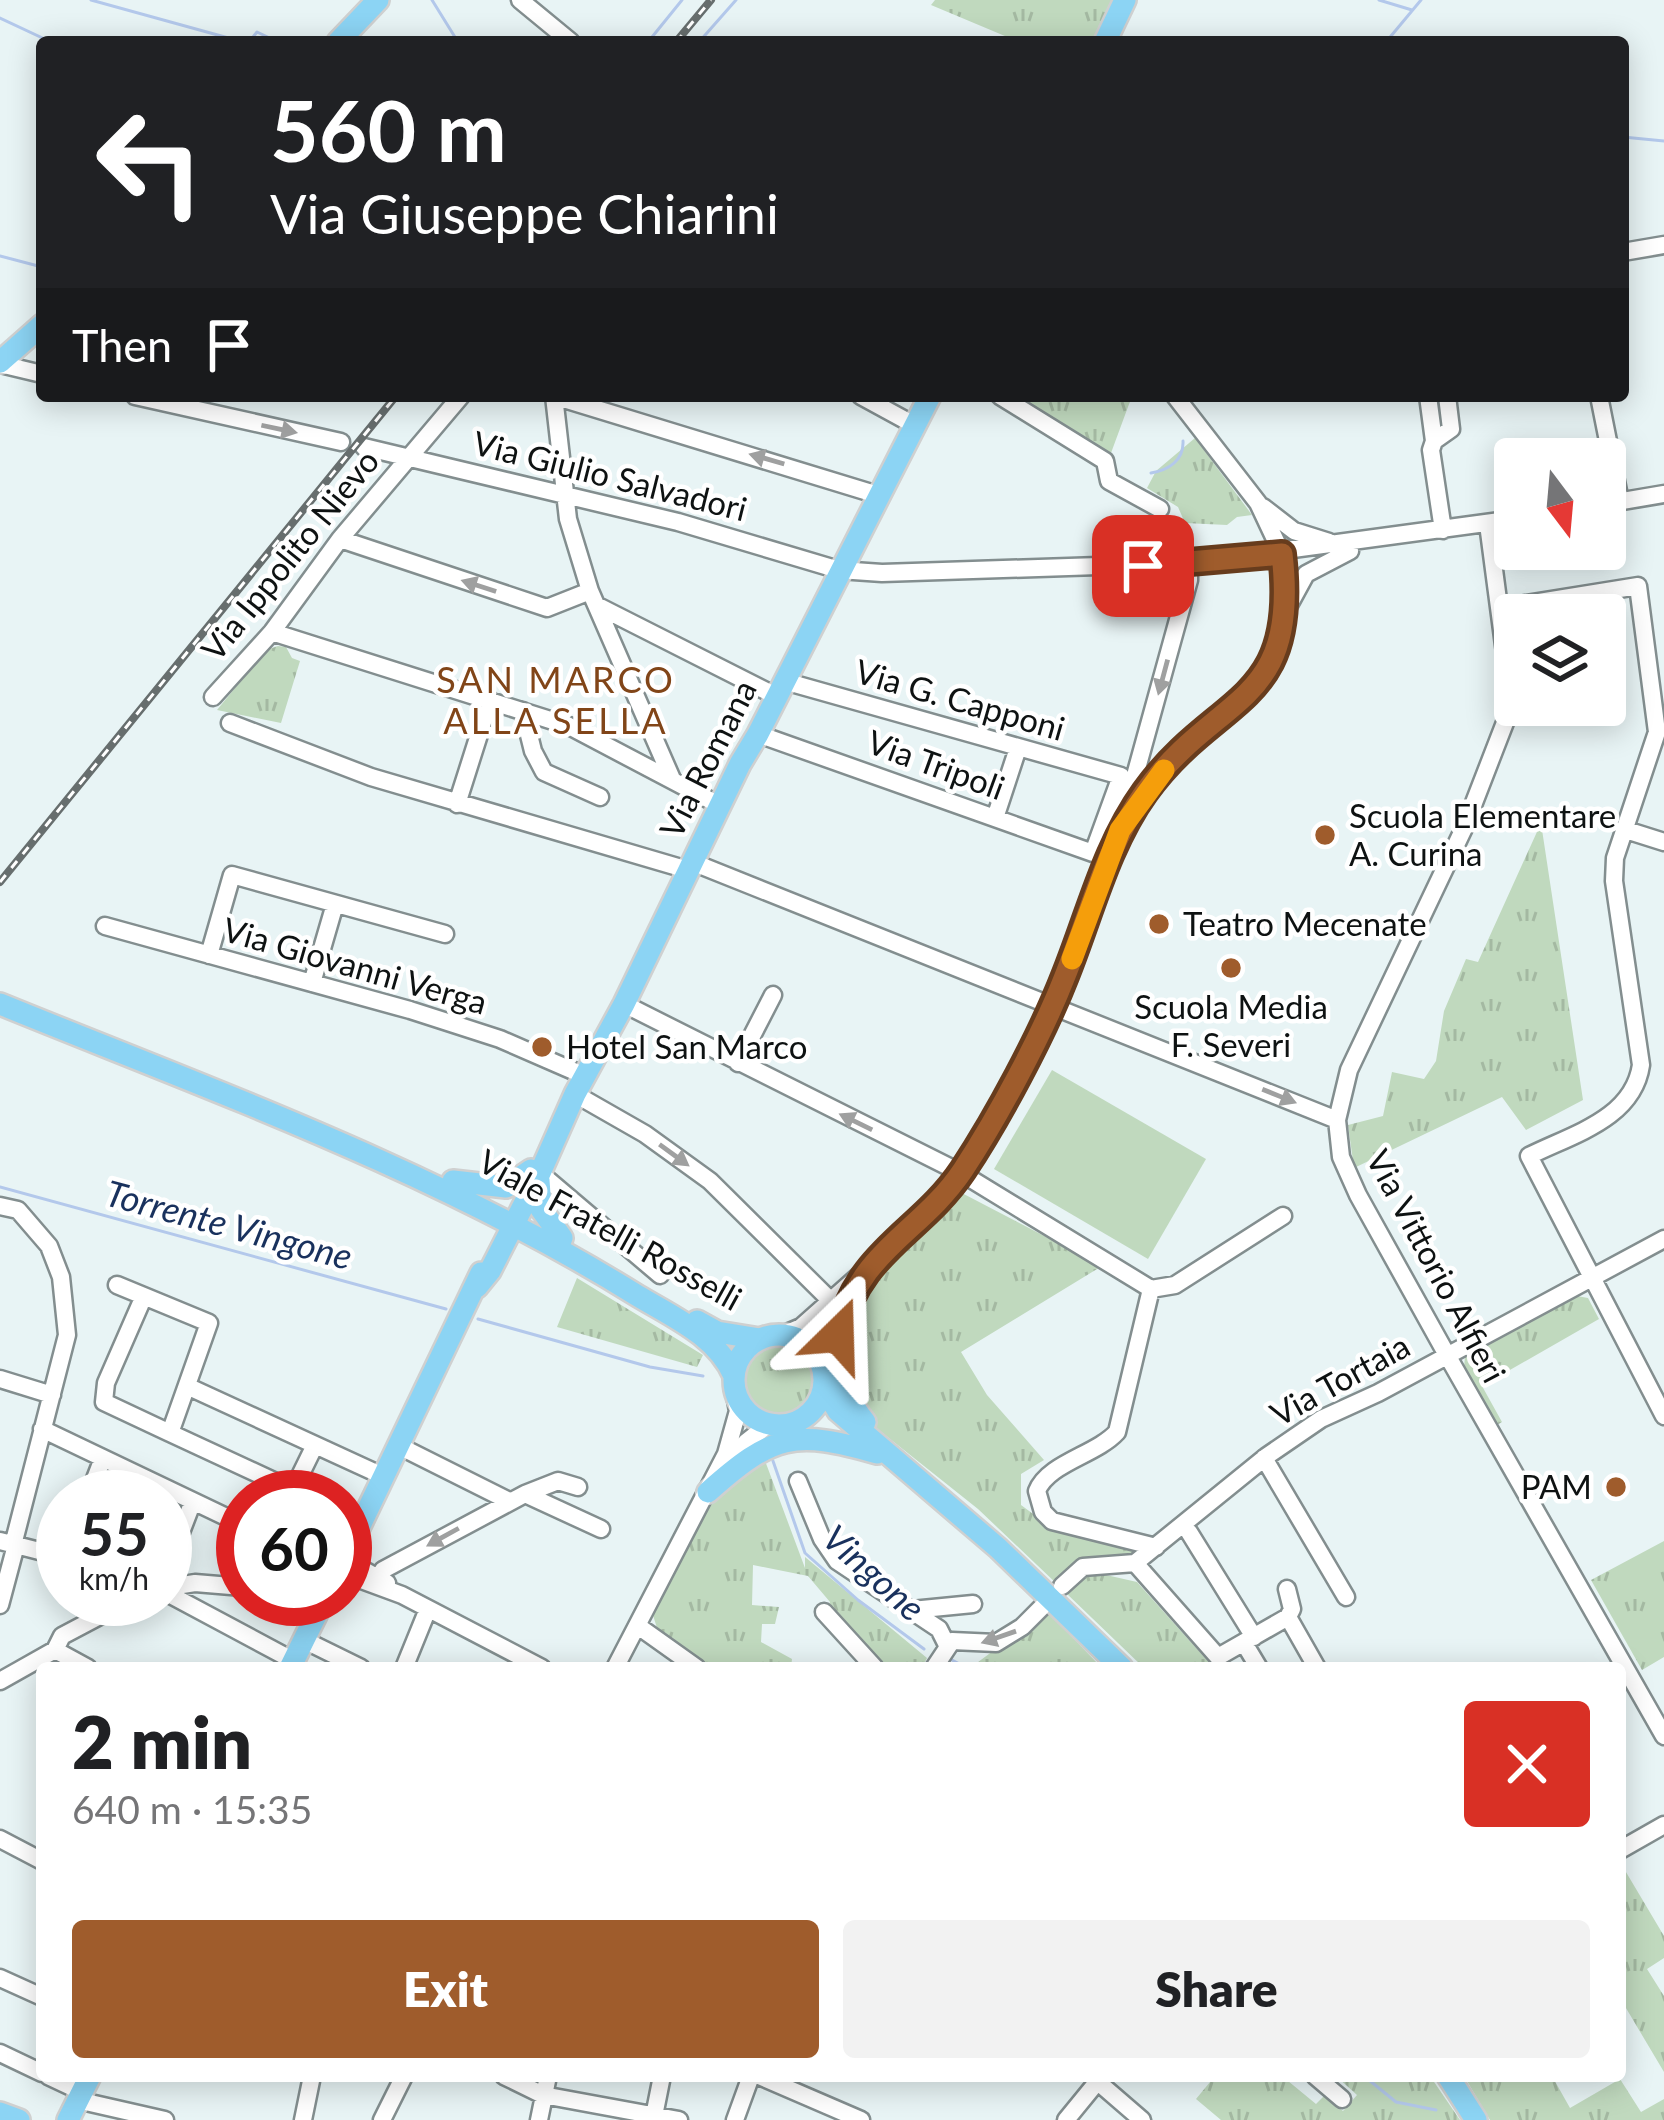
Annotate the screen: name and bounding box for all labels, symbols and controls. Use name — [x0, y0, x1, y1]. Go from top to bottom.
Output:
text: 560 m — [270, 79, 507, 180]
icon: left — [72, 84, 228, 240]
text: Via Giuseppe Chiarini — [270, 181, 779, 246]
icon: arrive — [196, 312, 262, 378]
text: Then — [72, 318, 172, 372]
one-way arrow — [260, 420, 298, 439]
street label: Via Giulio Salvadori — [469, 422, 751, 528]
north arrow — [1494, 438, 1626, 570]
map controls — [1494, 438, 1626, 726]
street label: Via Ippolito Nievo — [192, 441, 386, 668]
one-way arrow — [748, 449, 785, 467]
pin — [1092, 515, 1194, 617]
icon: arrive — [1110, 533, 1176, 599]
one-way arrow — [460, 575, 497, 594]
button: layers — [1494, 594, 1626, 726]
street label: Via G. Capponi — [851, 650, 1070, 748]
district label: SAN MARCO ALLA SELLA — [436, 657, 676, 742]
one-way arrow — [1153, 659, 1172, 696]
street label: Via Romana — [650, 673, 764, 844]
street label: Via Tripoli — [862, 721, 1010, 807]
place label: Scuola Elementare A. Curina — [1349, 795, 1616, 873]
marker: Scuola Elementare A. Curina — [1312, 822, 1338, 848]
place label: Teatro Mecenate — [1183, 903, 1427, 943]
street label: Via Giovanni Verga — [219, 908, 492, 1022]
marker: Teatro Mecenate — [1146, 911, 1172, 937]
marker: Scuola Media F. Severi — [1218, 955, 1244, 981]
place label: Scuola Media F. Severi — [1134, 986, 1328, 1064]
place label: Hotel San Marco — [566, 1026, 808, 1066]
marker: Hotel San Marco — [529, 1034, 555, 1060]
one-way arrow — [1261, 1087, 1297, 1106]
one-way arrow — [838, 1112, 873, 1132]
street label: Viale Fratelli Rosselli — [472, 1140, 749, 1318]
street label: Via Vittorio Alfieri — [1359, 1142, 1515, 1389]
one-way arrow — [658, 1143, 690, 1166]
water label: Torrente Vingone — [101, 1170, 357, 1278]
position arrow — [775, 1272, 901, 1398]
street label: Via Tortaia — [1263, 1325, 1416, 1434]
place label: PAM — [1521, 1466, 1592, 1506]
speed limit sign: 60 — [216, 1470, 372, 1626]
marker: PAM — [1603, 1474, 1629, 1500]
text: 55 — [79, 1497, 149, 1569]
water label: Vingone — [815, 1515, 935, 1629]
one-way arrow — [426, 1526, 459, 1547]
text: km/h — [79, 1560, 149, 1596]
one-way arrow — [980, 1628, 1016, 1647]
text: 2 min — [72, 1698, 252, 1784]
button: close — [1464, 1701, 1590, 1827]
text: 640 m · 15:35 — [72, 1786, 312, 1832]
button: Exit — [72, 1920, 819, 2058]
button: Share — [843, 1920, 1590, 2058]

